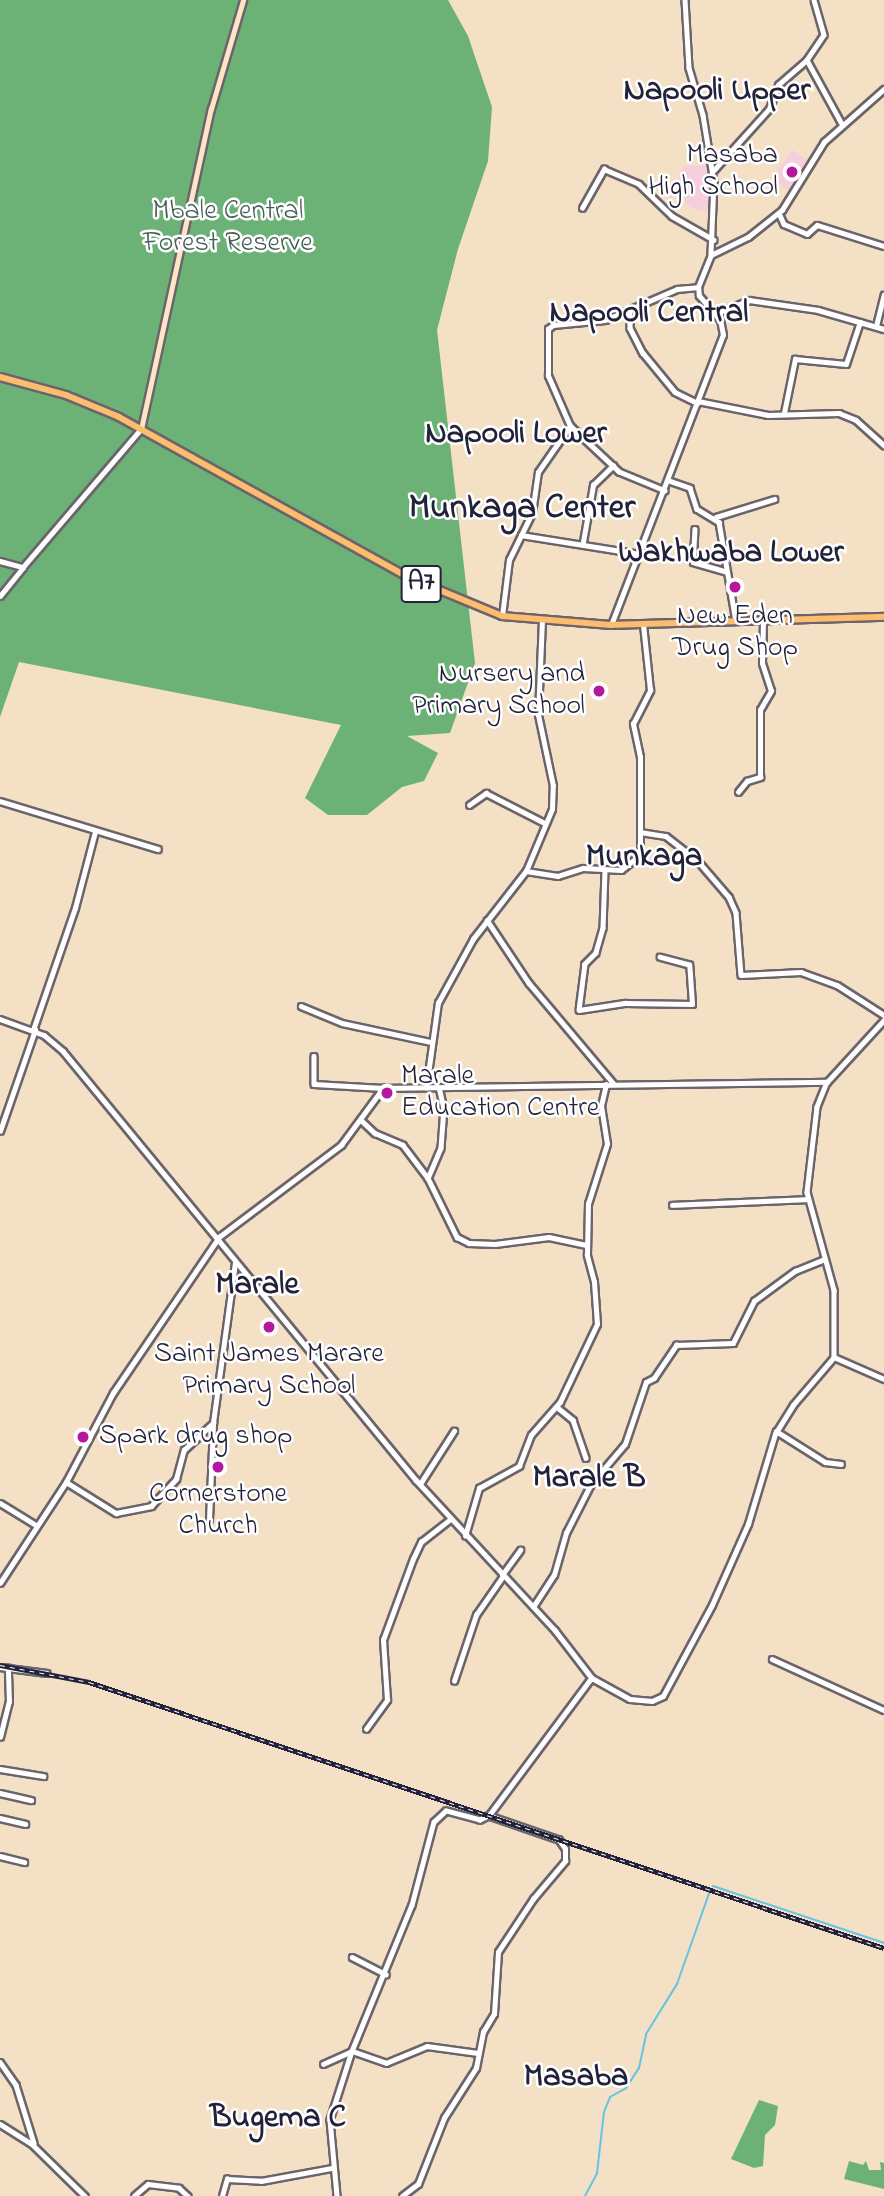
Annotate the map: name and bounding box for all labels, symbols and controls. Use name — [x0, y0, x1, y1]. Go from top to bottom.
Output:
district label: Napooli Upper — [623, 73, 811, 111]
place label: Masaba High School — [648, 139, 778, 205]
marker: Masaba High School — [784, 164, 800, 180]
park label: Mbale Central Forest Reserve — [143, 195, 313, 261]
district label: Napooli Central — [550, 295, 748, 333]
district label: Napooli Lower — [425, 416, 607, 454]
district label: Munkaga Center — [409, 488, 635, 530]
district label: Wakhwaba Lower — [618, 535, 844, 573]
road number: A7 — [400, 562, 442, 606]
marker: New Eden Drug Shop — [725, 577, 745, 597]
place label: New Eden Drug Shop — [672, 600, 798, 666]
place label: Nursery and Primary School — [412, 658, 585, 724]
marker: Nursery and Primary School — [591, 683, 607, 699]
district label: Munkaga — [586, 839, 702, 877]
place label: Marale Education Centre — [401, 1060, 599, 1126]
marker: Marale Education Centre — [379, 1085, 395, 1101]
district label: Marale — [215, 1267, 299, 1305]
marker: Saint James Marare Primary School — [261, 1319, 277, 1335]
place label: Saint James Marare Primary School — [154, 1338, 384, 1404]
place label: Spark drug shop — [99, 1420, 293, 1454]
marker: Spark drug shop — [73, 1427, 93, 1447]
marker: Cornerstone Church — [210, 1459, 226, 1475]
district label: Marale B — [532, 1460, 646, 1498]
place label: Cornerstone Church — [149, 1478, 287, 1544]
district label: Masaba — [524, 2059, 628, 2097]
district label: Bugema C — [210, 2100, 346, 2138]

